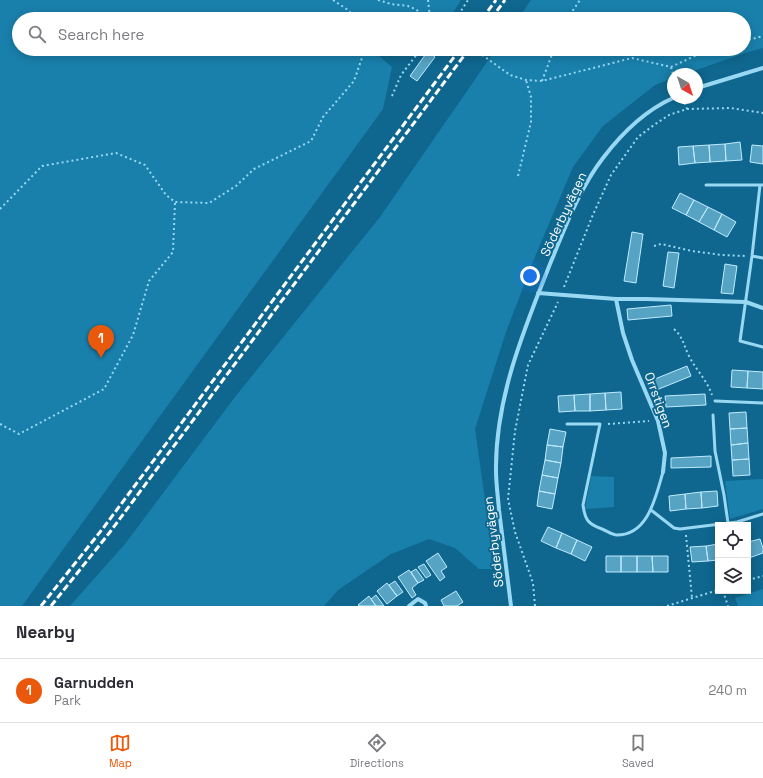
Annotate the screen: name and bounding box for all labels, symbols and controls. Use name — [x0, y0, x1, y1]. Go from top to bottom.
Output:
search box — [12, 12, 751, 56]
icon: search — [26, 23, 48, 45]
text: Search here — [58, 25, 144, 44]
north arrow — [667, 68, 703, 104]
street label: Söderbyvägen — [536, 169, 590, 259]
your location — [520, 266, 540, 286]
pin: 1 — [88, 325, 114, 358]
street label: Orrstigen — [641, 370, 676, 430]
street label: Söderbyvägen — [479, 496, 508, 588]
map controls — [715, 522, 751, 594]
button: locate — [715, 522, 751, 558]
button: layers — [715, 558, 751, 594]
text: Nearby — [16, 621, 75, 643]
text: Garnudden — [54, 673, 134, 692]
text: 1 — [26, 682, 32, 699]
text: 240 m — [709, 682, 747, 699]
text: Park — [54, 692, 81, 709]
tab: Map — [109, 732, 132, 770]
tab: Directions — [350, 732, 404, 770]
tab: Saved — [622, 732, 654, 770]

